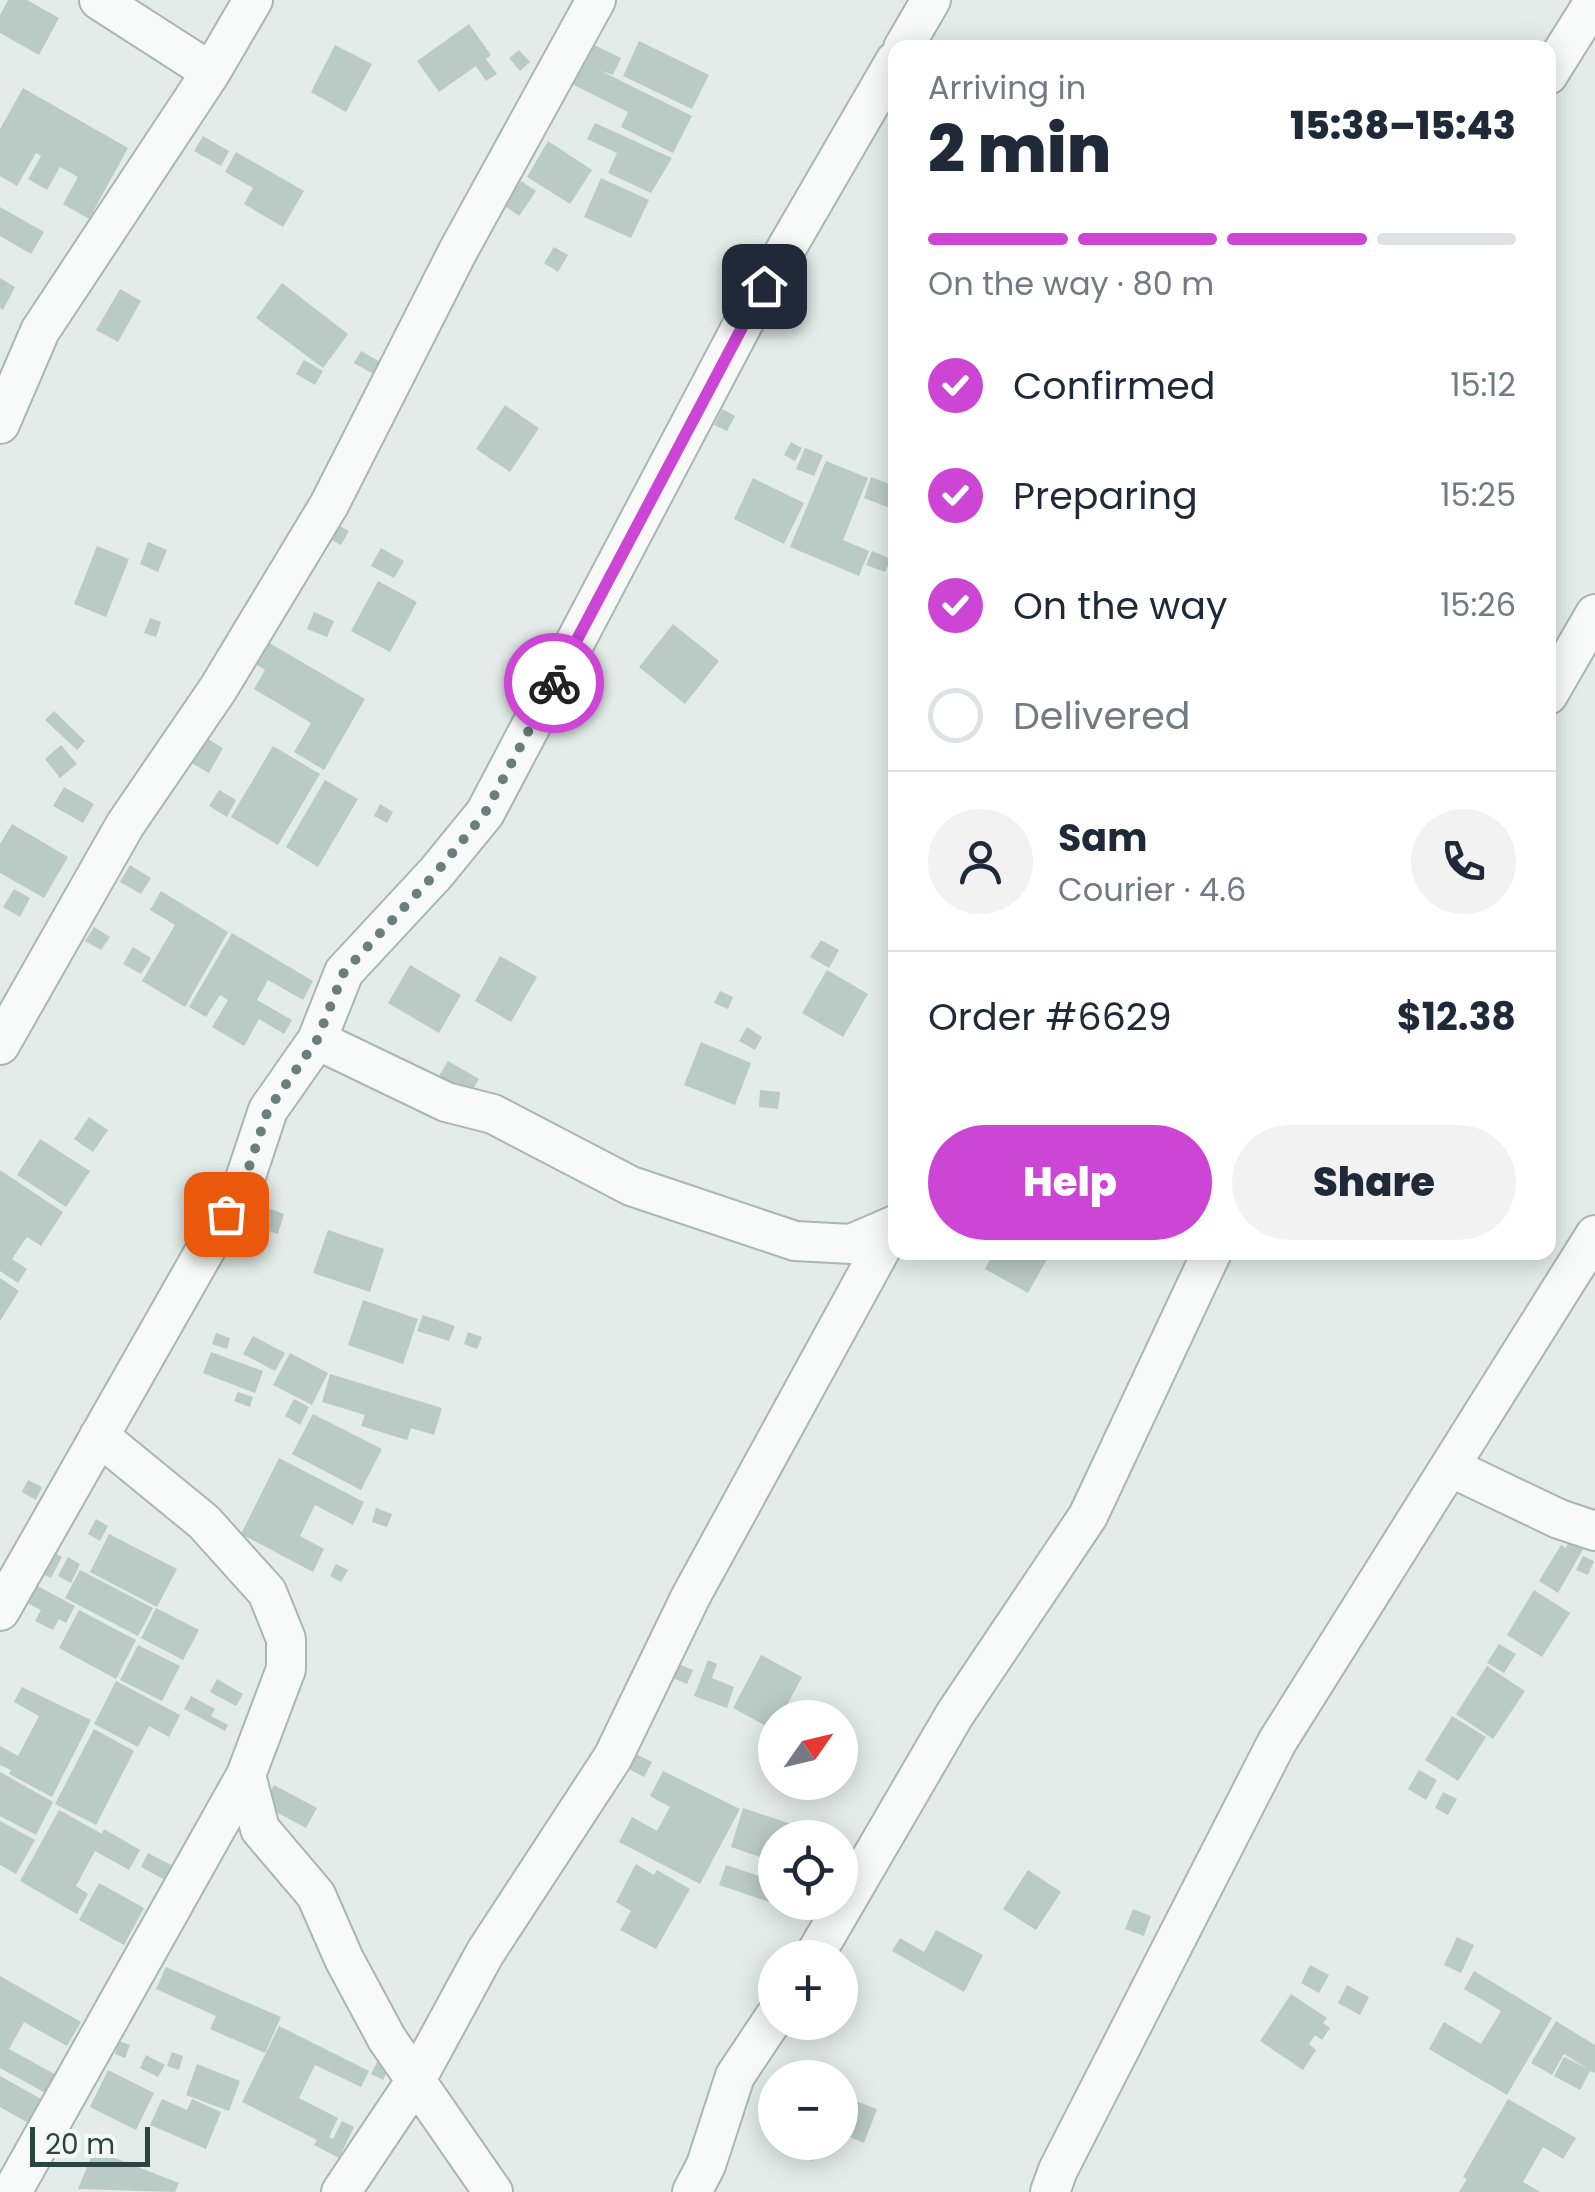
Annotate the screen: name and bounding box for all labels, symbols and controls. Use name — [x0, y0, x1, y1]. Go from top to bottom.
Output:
text: Arriving in — [928, 65, 1086, 110]
text: 15:38–15:43 — [1290, 99, 1516, 152]
text: 2 min — [928, 104, 1111, 195]
pin — [722, 244, 807, 329]
icon: home — [737, 259, 792, 314]
text: On the way · 80 m — [928, 261, 1214, 306]
icon: check — [928, 358, 983, 413]
text: Confirmed — [1013, 359, 1215, 412]
text: 15:12 — [1450, 362, 1516, 407]
icon: check — [928, 468, 983, 523]
text: Preparing — [1013, 469, 1198, 522]
text: 15:25 — [1440, 472, 1516, 517]
icon: check — [928, 578, 983, 633]
text: On the way — [1013, 579, 1227, 632]
text: 15:26 — [1440, 582, 1516, 627]
courier — [504, 633, 604, 733]
icon: bike — [527, 656, 582, 711]
text: Delivered — [1013, 689, 1190, 742]
button: person — [928, 809, 1033, 914]
button: phone — [1411, 809, 1516, 914]
text: Sam — [1058, 811, 1147, 864]
text: Courier · 4.6 — [1058, 867, 1246, 912]
text: Order #6629 — [928, 990, 1172, 1043]
text: $12.38 — [1397, 990, 1516, 1043]
button: Help — [928, 1125, 1212, 1240]
button: Share — [1232, 1125, 1516, 1240]
pin — [184, 1172, 269, 1257]
icon: bag — [199, 1187, 254, 1242]
north arrow — [758, 1700, 858, 1800]
map controls — [758, 1700, 858, 2160]
button: locate — [758, 1820, 858, 1920]
button: + — [758, 1940, 858, 2040]
button: − — [758, 2060, 858, 2160]
scale bar — [30, 2122, 150, 2166]
text: 20 m — [45, 2125, 115, 2164]

